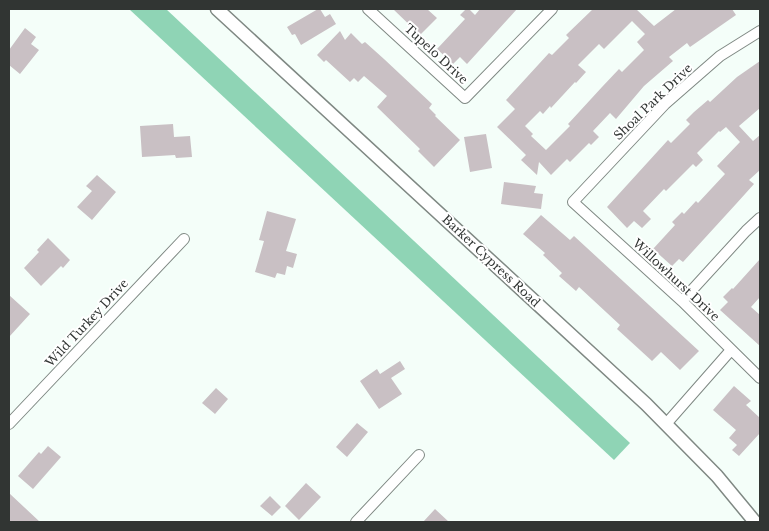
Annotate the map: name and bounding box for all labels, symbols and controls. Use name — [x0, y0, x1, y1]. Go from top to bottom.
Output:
street label: Tupelo Drive — [401, 20, 471, 87]
street label: Shoal Park Drive — [610, 60, 695, 143]
street label: Barker Cypress Road — [439, 211, 543, 310]
street label: Willowhurst Drive — [629, 235, 723, 324]
street label: Wild Turkey Drive — [41, 276, 131, 370]

